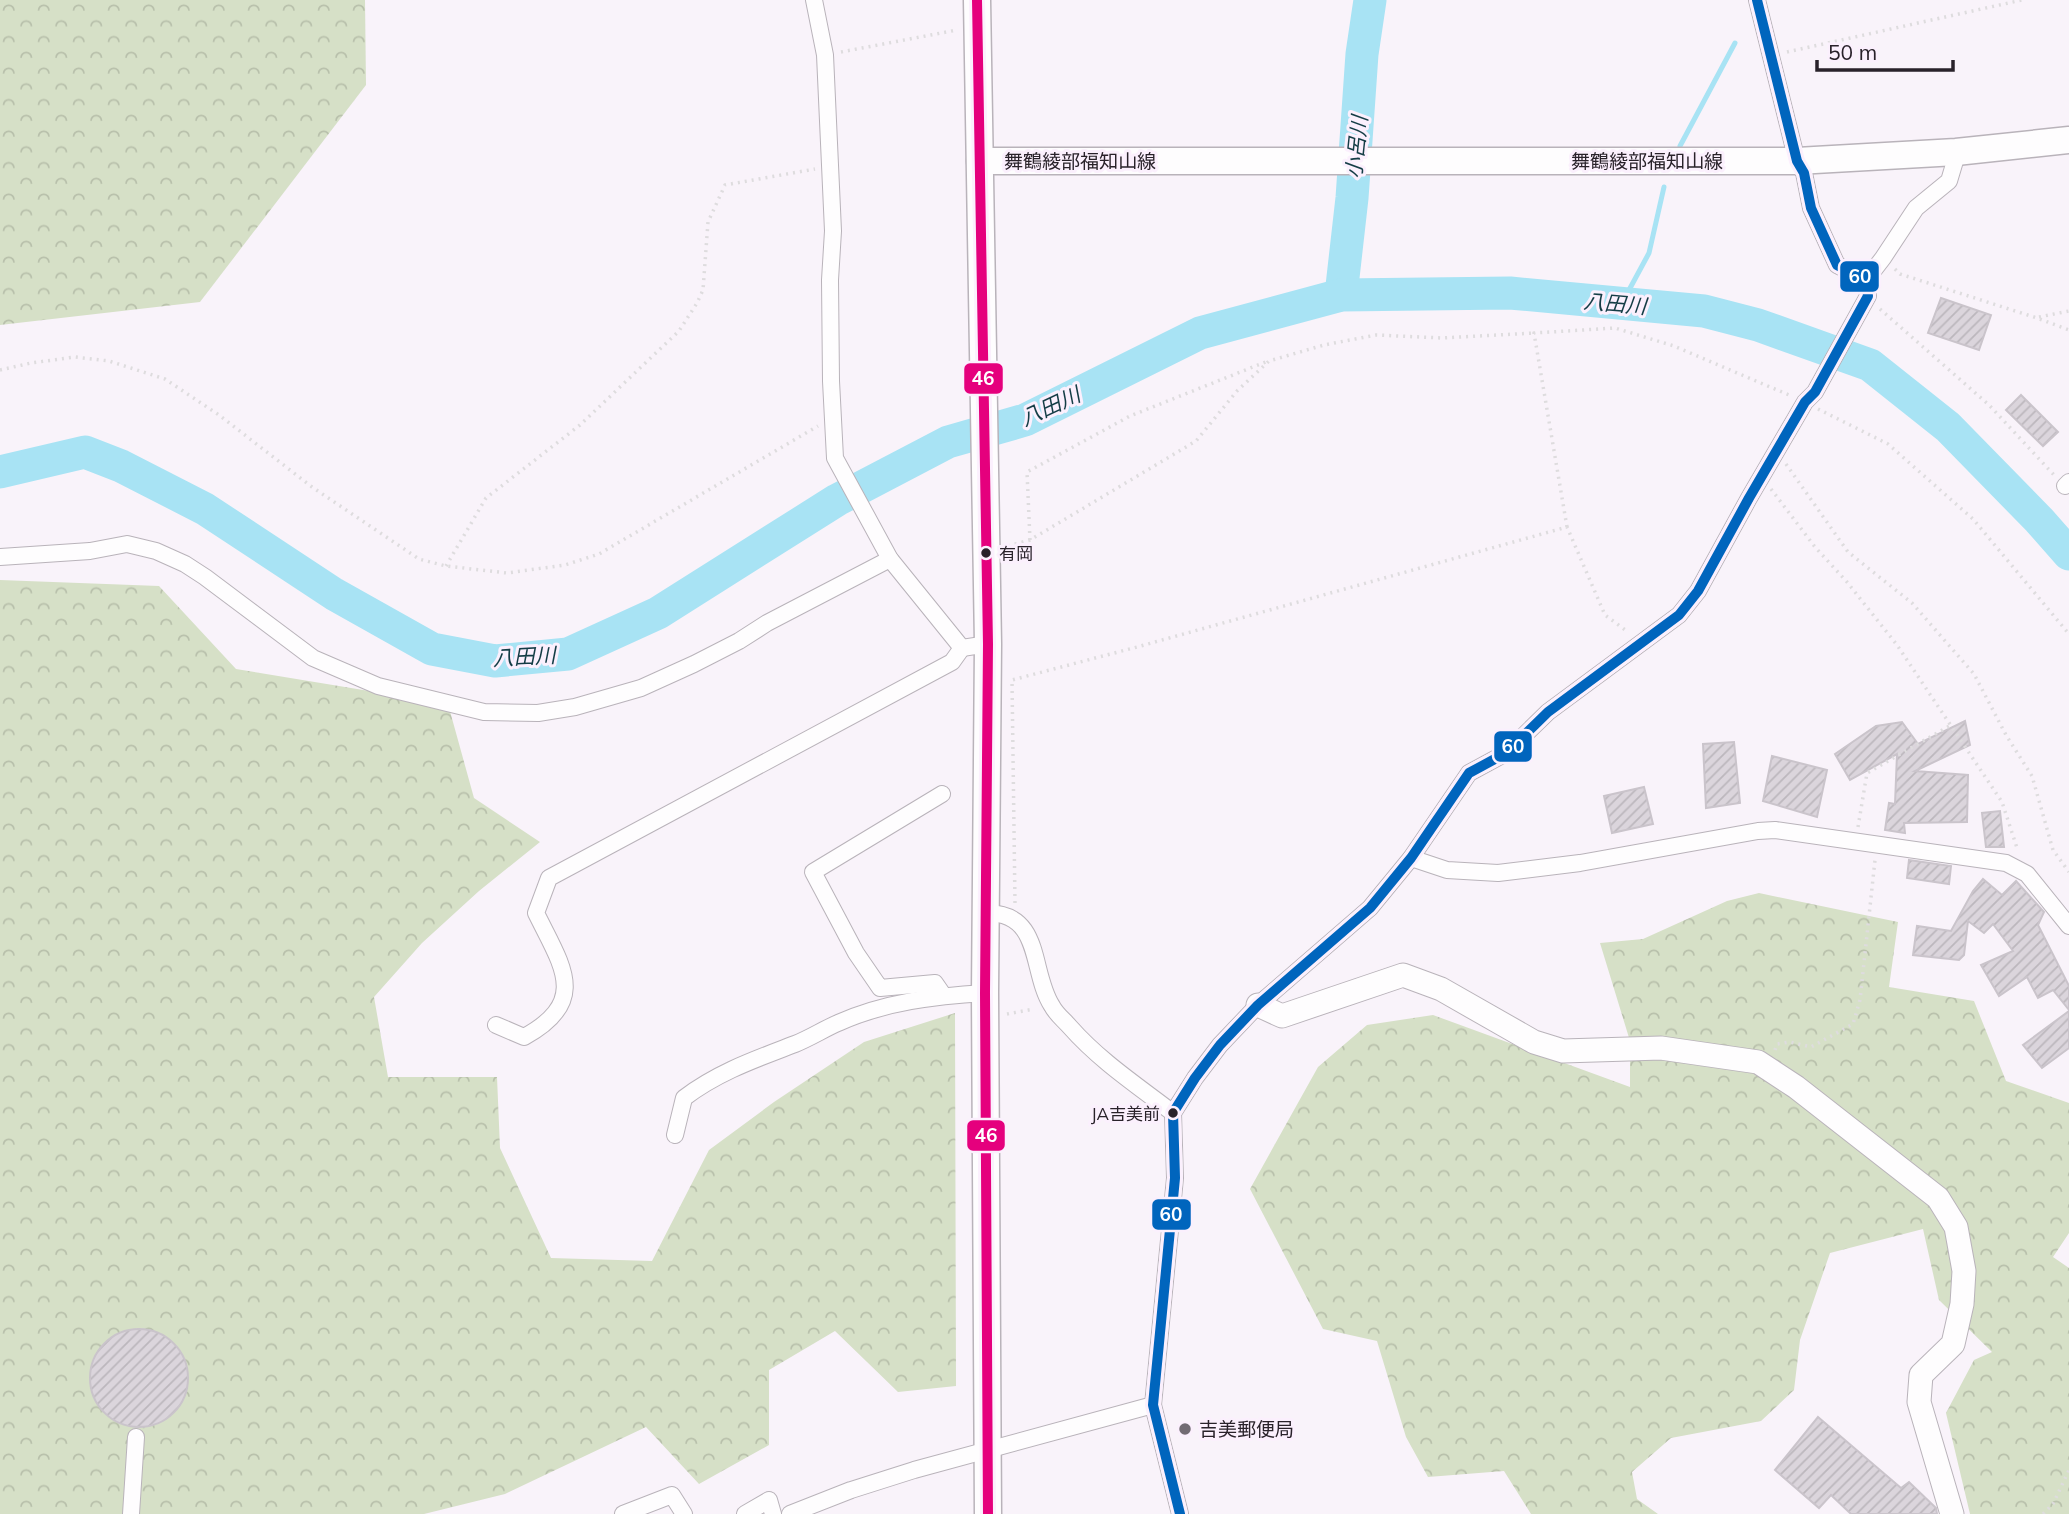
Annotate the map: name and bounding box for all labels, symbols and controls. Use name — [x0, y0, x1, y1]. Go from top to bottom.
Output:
scale bar — [1817, 28, 1954, 72]
text: 50 m — [1828, 39, 1877, 65]
water label: 小呂川 — [1340, 112, 1372, 180]
street label: 舞鶴綾部福知山線 — [1004, 149, 1156, 173]
street label: 舞鶴綾部福知山線 — [1571, 149, 1723, 173]
line badge: 60 — [1839, 260, 1880, 293]
text: 60 — [1849, 264, 1871, 288]
water label: 八田川 — [1582, 287, 1650, 319]
line badge: 46 — [963, 362, 1004, 395]
text: 46 — [972, 366, 994, 390]
water label: 八田川 — [1016, 380, 1086, 431]
place label: 有岡 — [999, 543, 1033, 564]
marker: 有岡 — [979, 546, 993, 560]
water label: 八田川 — [492, 641, 558, 671]
line badge: 60 — [1493, 730, 1533, 763]
text: 60 — [1502, 734, 1524, 758]
place label: JA吉美前 — [1091, 1103, 1160, 1125]
marker: JA吉美前 — [1166, 1106, 1180, 1120]
line badge: 46 — [966, 1119, 1006, 1152]
text: 46 — [975, 1123, 997, 1147]
line badge: 60 — [1151, 1198, 1192, 1231]
text: 60 — [1160, 1202, 1182, 1226]
place label: 吉美郵便局 — [1199, 1417, 1294, 1441]
marker: 吉美郵便局 — [1177, 1421, 1193, 1437]

